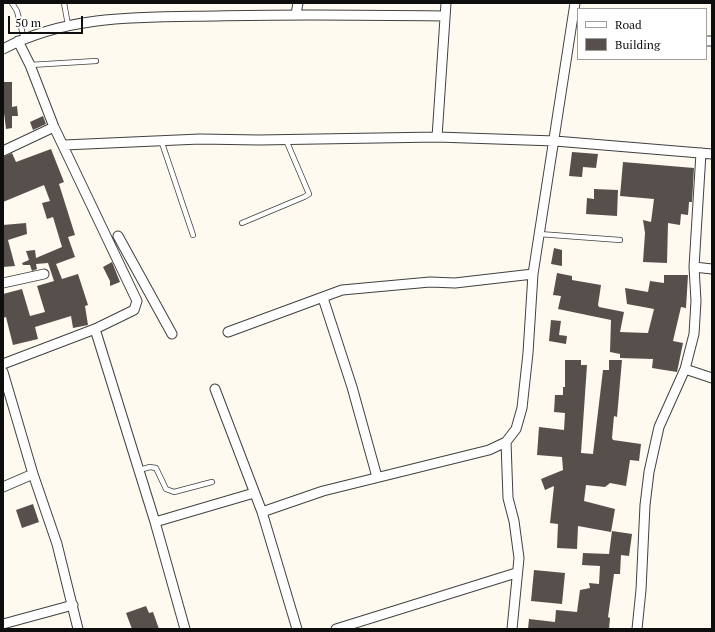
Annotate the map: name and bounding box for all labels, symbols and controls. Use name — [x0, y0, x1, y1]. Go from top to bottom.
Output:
scale bar — [10, 8, 85, 34]
legend — [577, 8, 707, 60]
text: 50 m — [15, 15, 41, 30]
text: Road — [615, 17, 642, 32]
text: Building — [615, 37, 660, 52]

